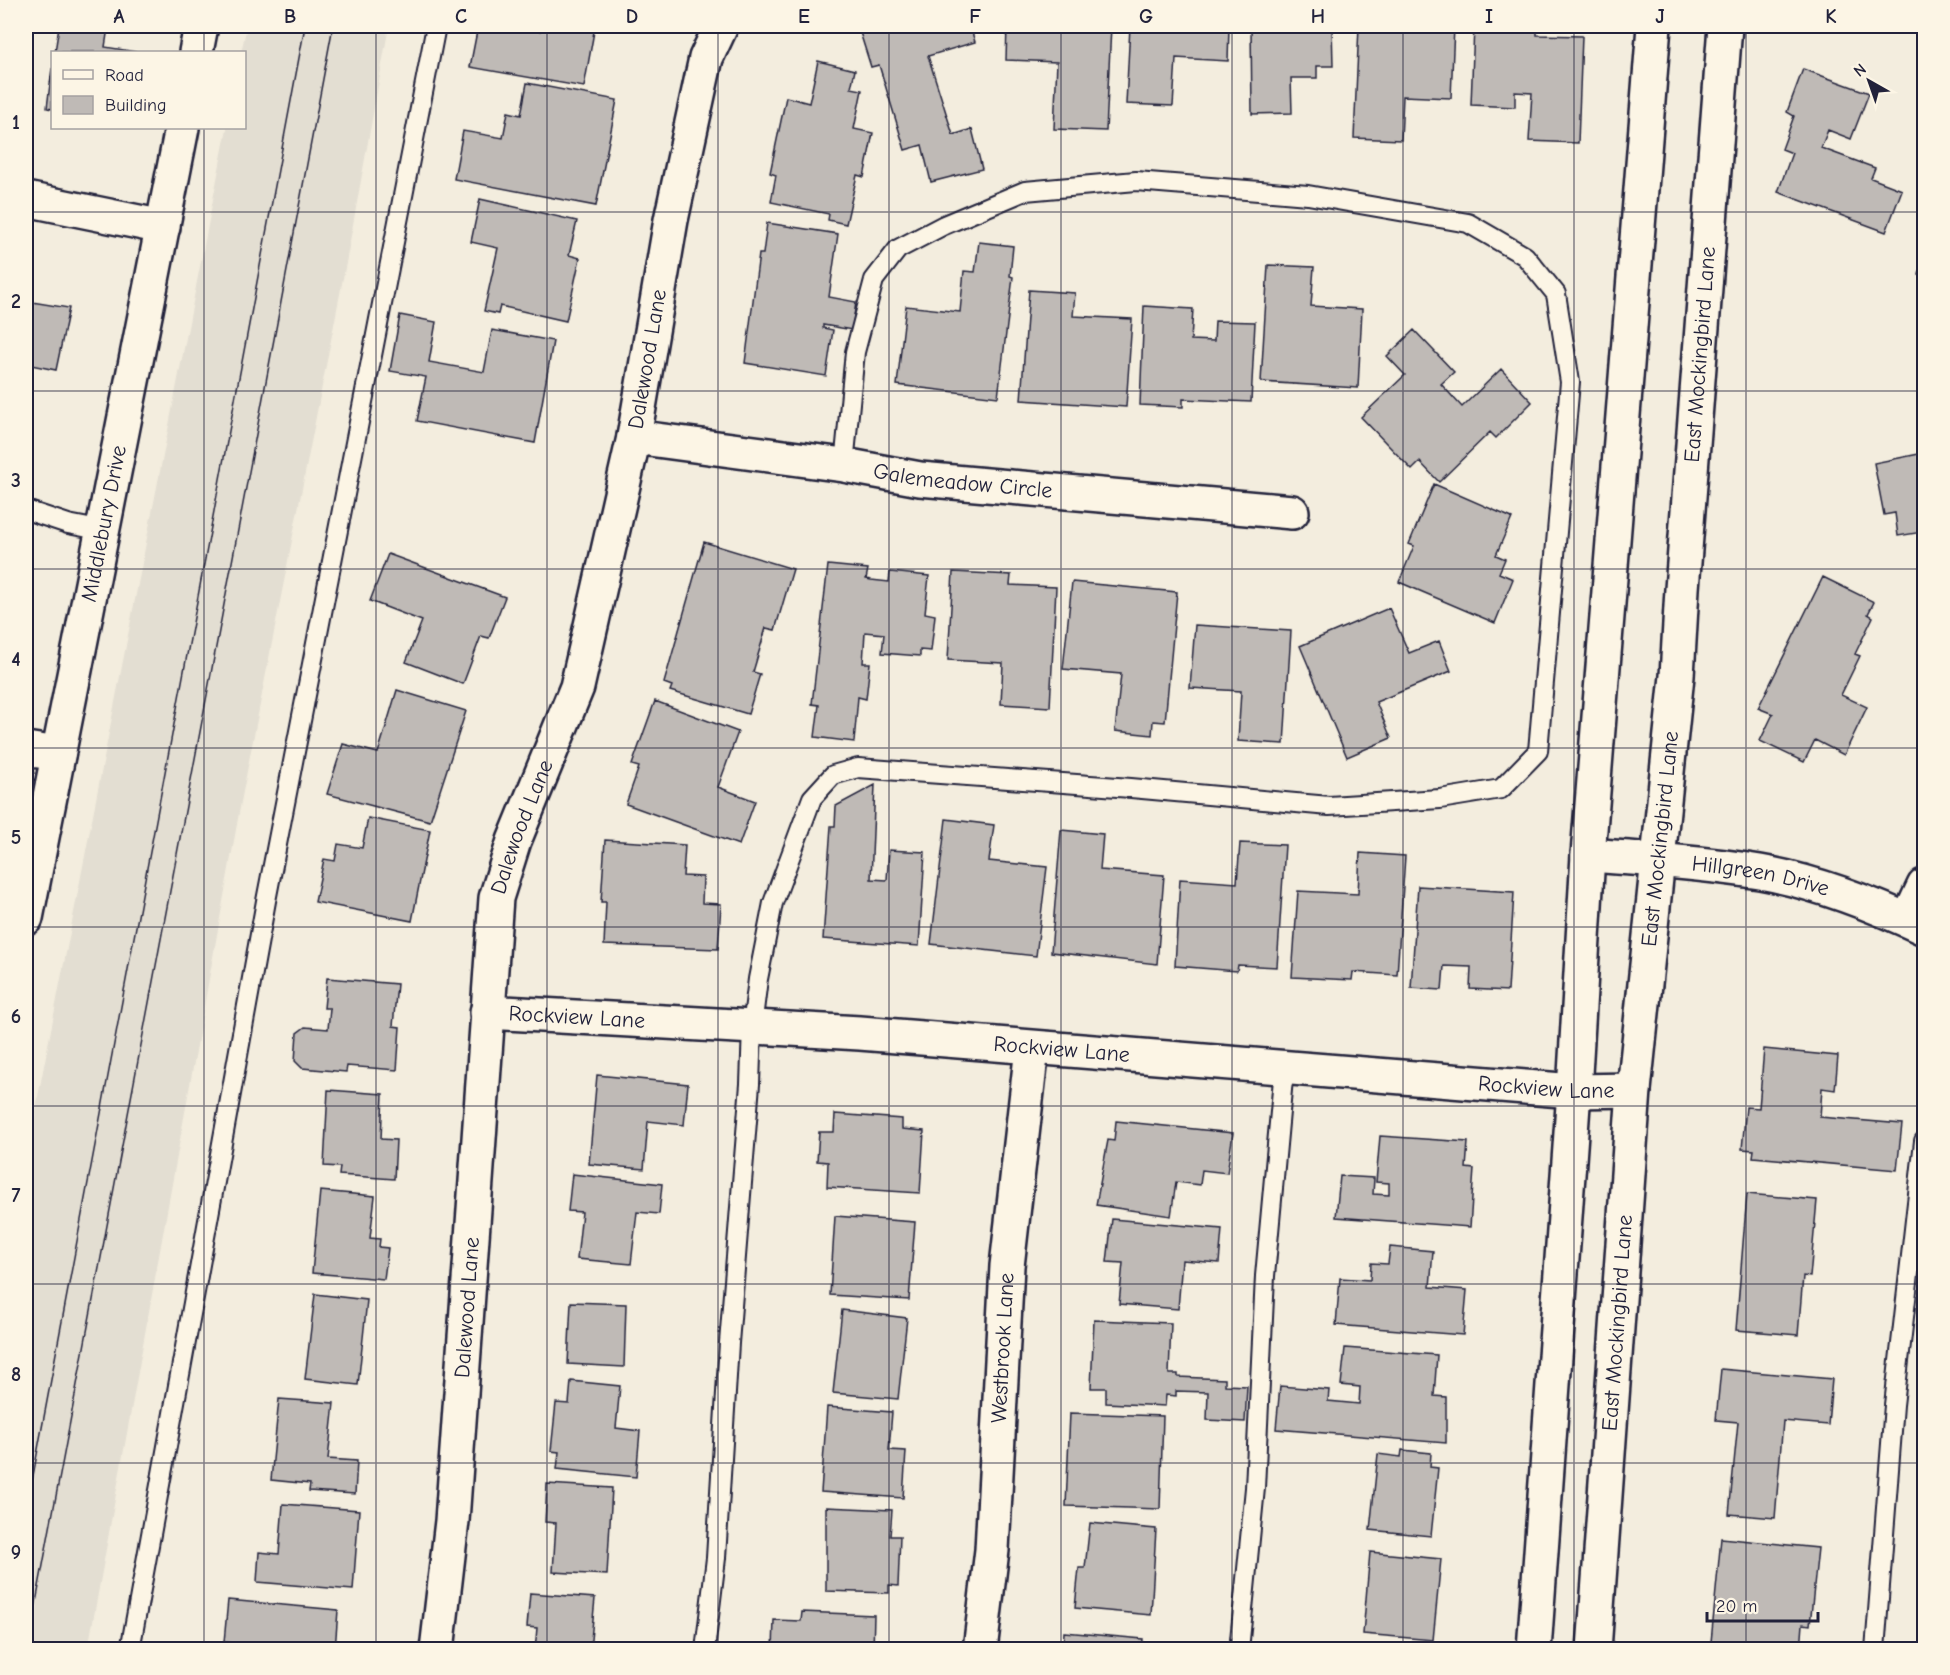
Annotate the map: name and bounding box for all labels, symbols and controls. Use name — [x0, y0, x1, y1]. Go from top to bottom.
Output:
text: A — [113, 5, 125, 28]
text: B — [284, 5, 296, 28]
text: C — [455, 5, 467, 28]
text: D — [626, 5, 638, 28]
text: E — [798, 5, 810, 28]
text: F — [969, 5, 981, 28]
text: G — [1139, 5, 1153, 28]
text: H — [1311, 5, 1325, 28]
text: I — [1485, 5, 1493, 28]
text: J — [1655, 5, 1665, 28]
text: K — [1825, 5, 1837, 28]
legend — [51, 51, 246, 129]
north arrow — [1839, 51, 1899, 111]
text: N — [1850, 60, 1870, 81]
text: Road — [105, 65, 144, 86]
text: Building — [105, 95, 167, 116]
text: 1 — [12, 111, 20, 134]
street label: East Mockingbird Lane — [1679, 245, 1721, 464]
street label: Dalewood Lane — [623, 287, 672, 431]
text: 2 — [11, 290, 21, 313]
street label: Middlebury Drive — [76, 443, 132, 604]
street label: Galemeadow Circle — [871, 458, 1054, 504]
text: 3 — [11, 469, 21, 492]
text: 4 — [11, 648, 21, 671]
street label: East Mockingbird Lane — [1636, 730, 1684, 948]
street label: Dalewood Lane — [485, 756, 559, 897]
text: 5 — [11, 826, 21, 849]
street label: Hillgreen Drive — [1691, 850, 1833, 902]
street label: Rockview Lane — [508, 1000, 646, 1034]
text: 6 — [11, 1005, 21, 1028]
street label: Rockview Lane — [993, 1031, 1131, 1068]
street label: Rockview Lane — [1477, 1070, 1615, 1104]
text: 7 — [12, 1184, 21, 1207]
street label: East Mockingbird Lane — [1597, 1214, 1638, 1432]
street label: Dalewood Lane — [449, 1236, 485, 1379]
street label: Westbrook Lane — [986, 1272, 1020, 1424]
text: 8 — [11, 1363, 21, 1386]
text: 9 — [11, 1541, 21, 1564]
scale bar — [1707, 1585, 1818, 1623]
text: 20 m — [1716, 1596, 1757, 1617]

